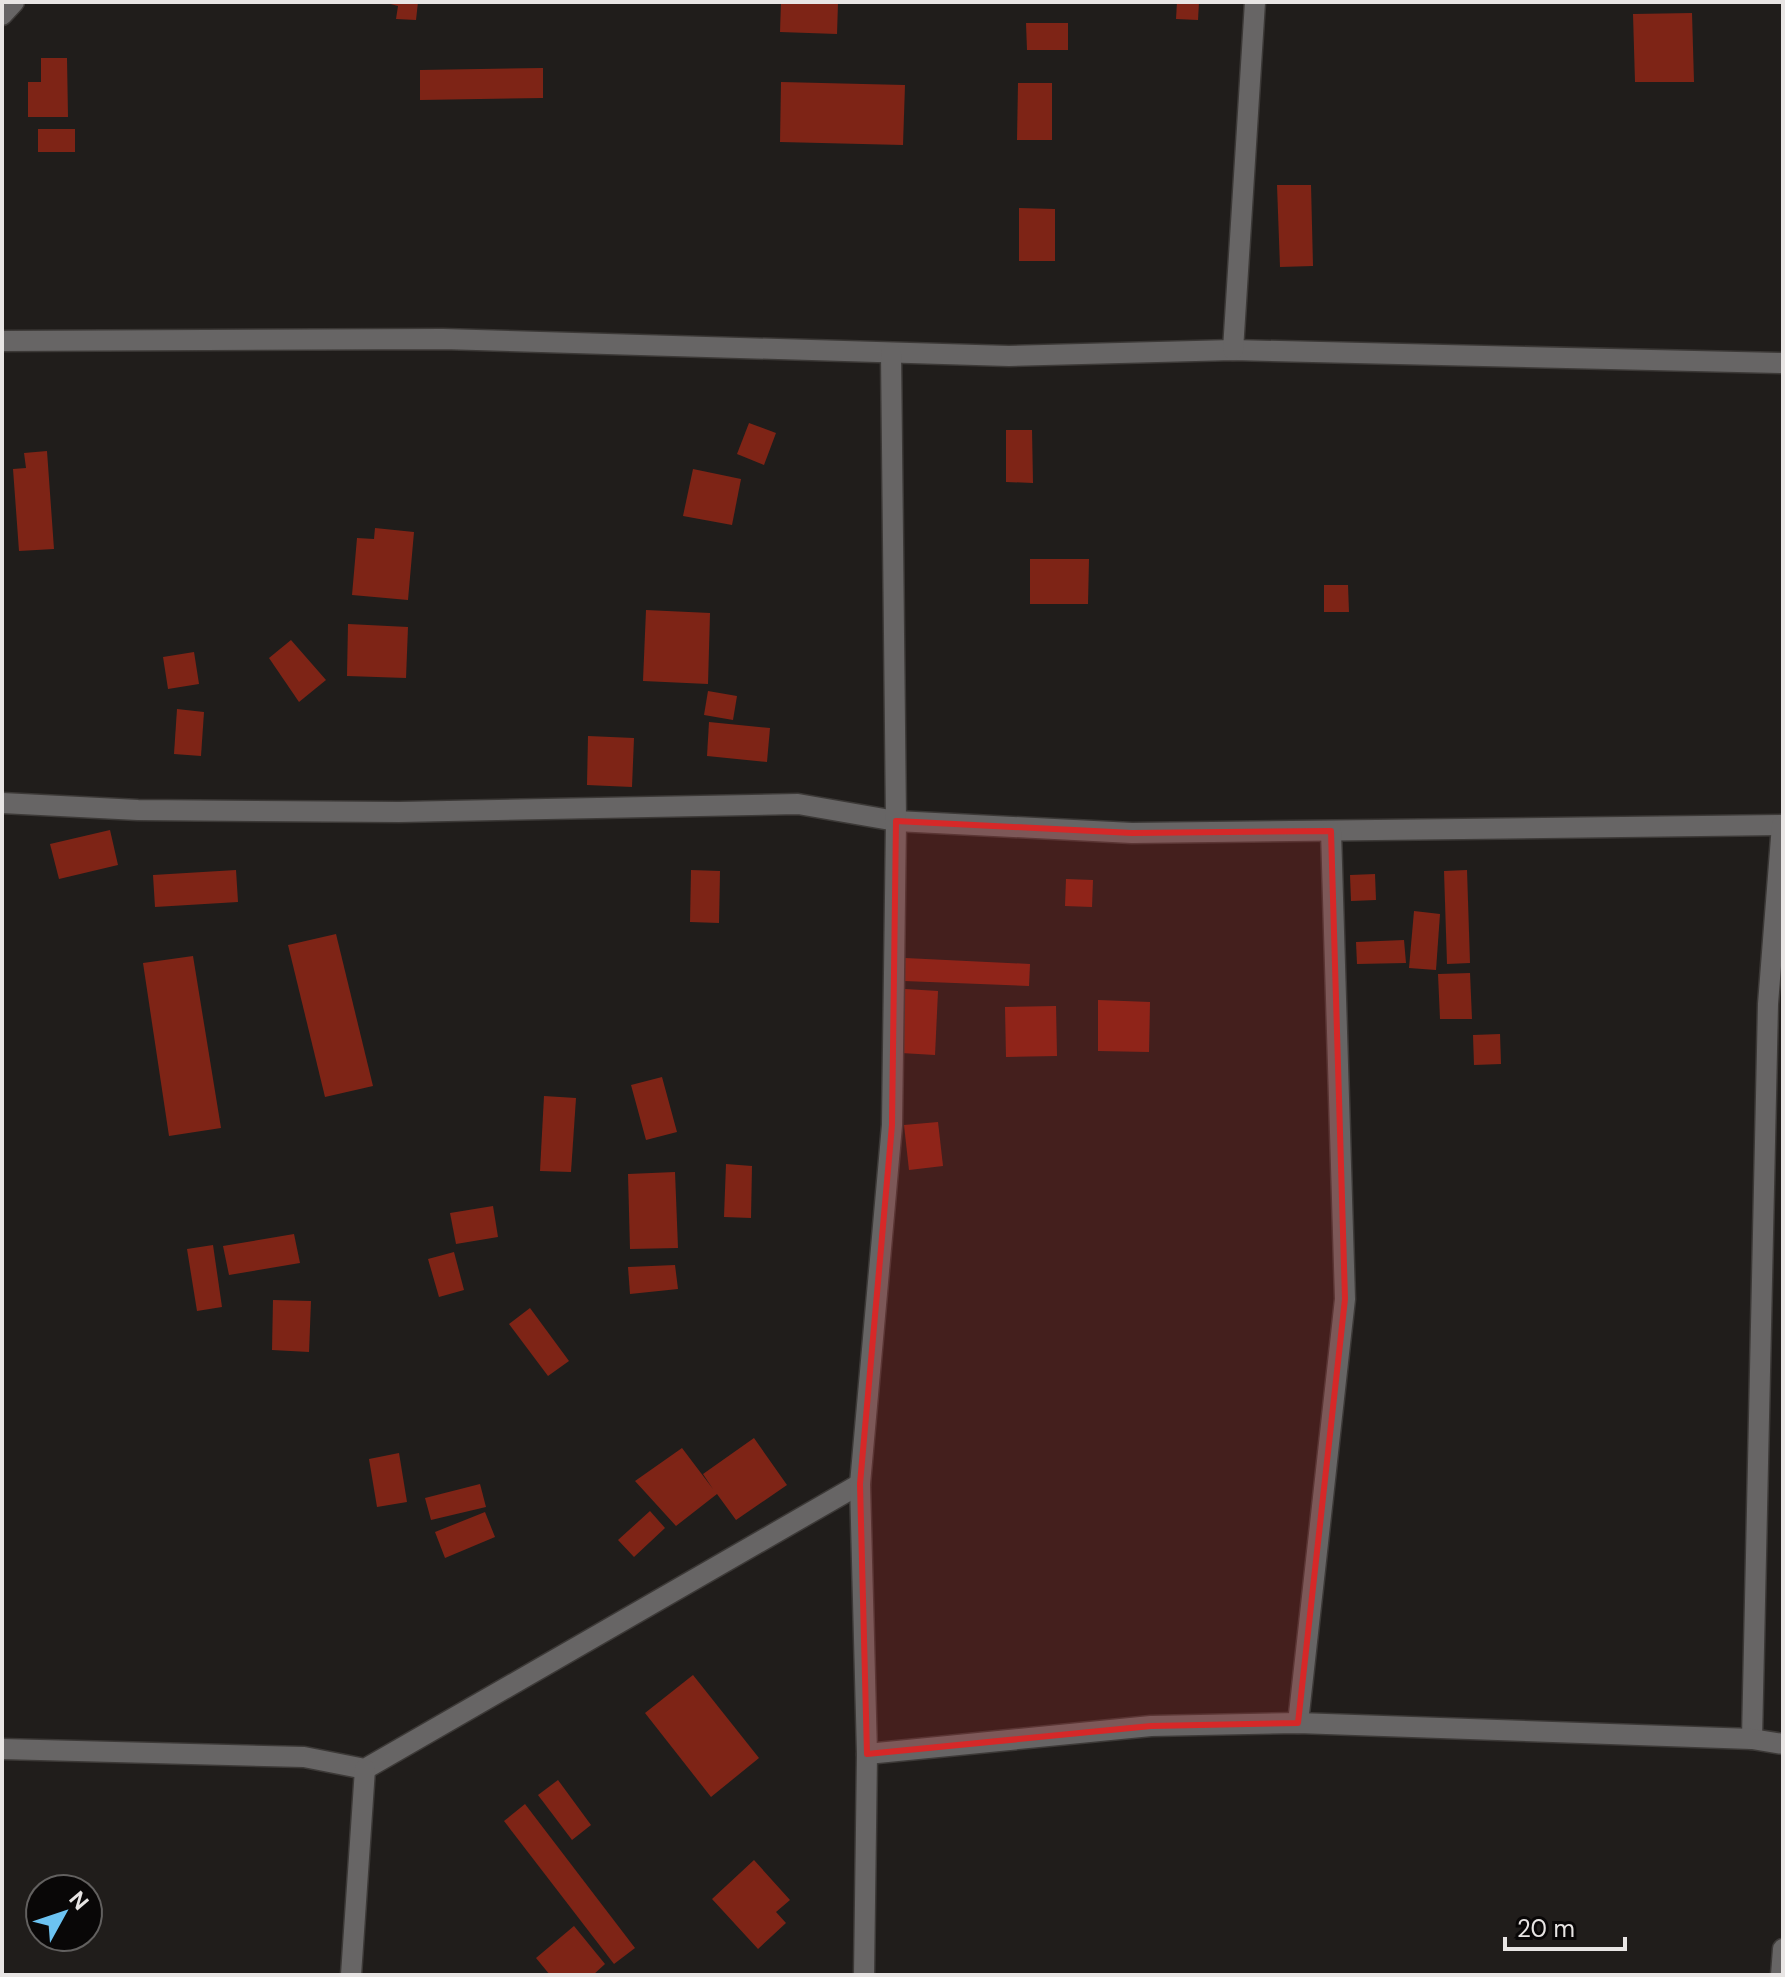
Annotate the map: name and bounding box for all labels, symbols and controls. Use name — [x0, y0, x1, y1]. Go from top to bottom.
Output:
north arrow — [24, 1873, 104, 1953]
text: N — [63, 1885, 95, 1916]
scale bar — [1505, 1901, 1625, 1951]
text: 20 m — [1517, 1913, 1575, 1944]

